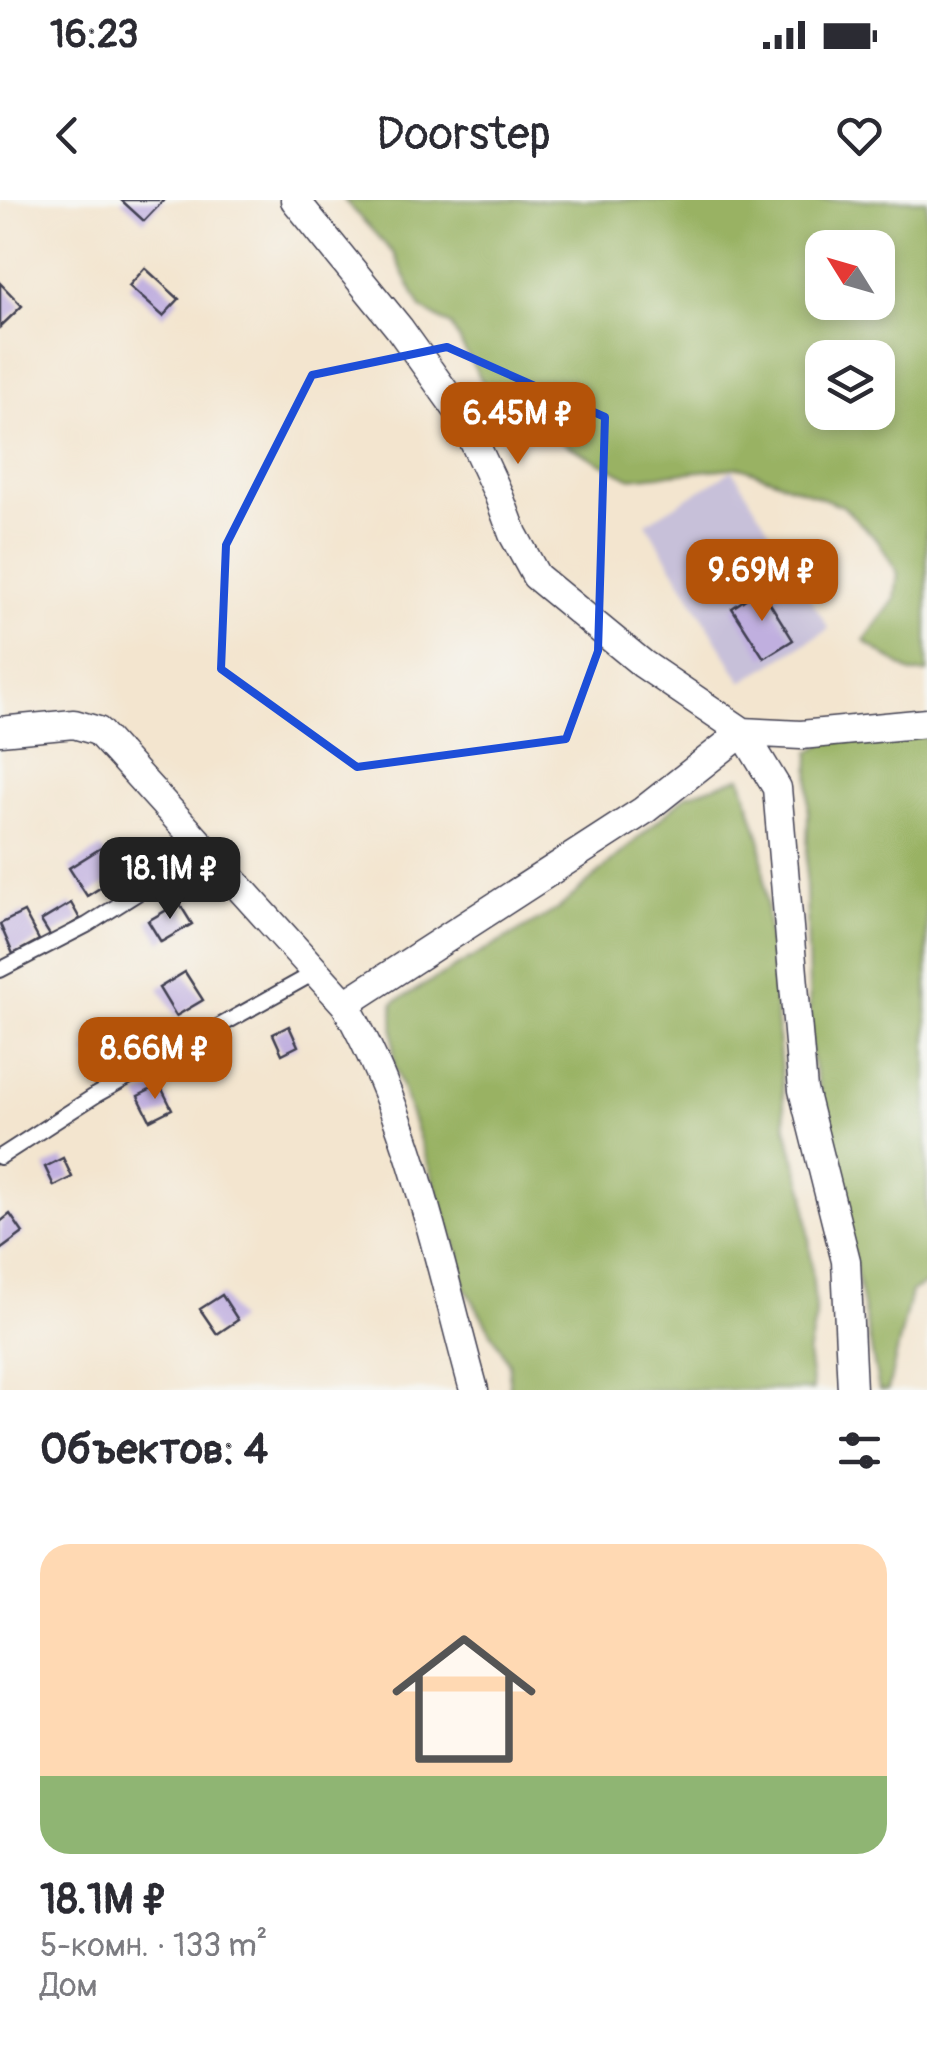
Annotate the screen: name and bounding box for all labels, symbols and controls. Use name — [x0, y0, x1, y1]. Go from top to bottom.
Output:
text: 16:23 — [50, 11, 138, 59]
text: Doorstep — [376, 107, 551, 163]
icon: back — [40, 108, 95, 163]
icon: heart — [832, 108, 887, 163]
north arrow — [805, 230, 895, 320]
map controls — [805, 230, 895, 430]
button: layers — [805, 340, 895, 430]
pin: 6.45M ₽ — [426, 382, 610, 467]
text: 6.45M ₽ — [463, 394, 573, 434]
pin: 9.69M ₽ — [670, 539, 854, 624]
text: 9.69M ₽ — [708, 551, 816, 591]
pin: 18.1M ₽ — [78, 837, 262, 922]
text: 18.1M ₽ — [121, 849, 219, 889]
pin: 8.66M ₽ — [63, 1017, 247, 1102]
text: 8.66M ₽ — [100, 1029, 210, 1069]
icon: filters — [832, 1423, 887, 1478]
text: Объектов: 4 — [40, 1424, 268, 1476]
icon: home — [374, 1609, 554, 1789]
text: 18.1M ₽ — [40, 1874, 168, 1926]
text: 5-комн. · 133 m² — [40, 1926, 268, 1966]
text: Дом — [40, 1966, 97, 2006]

